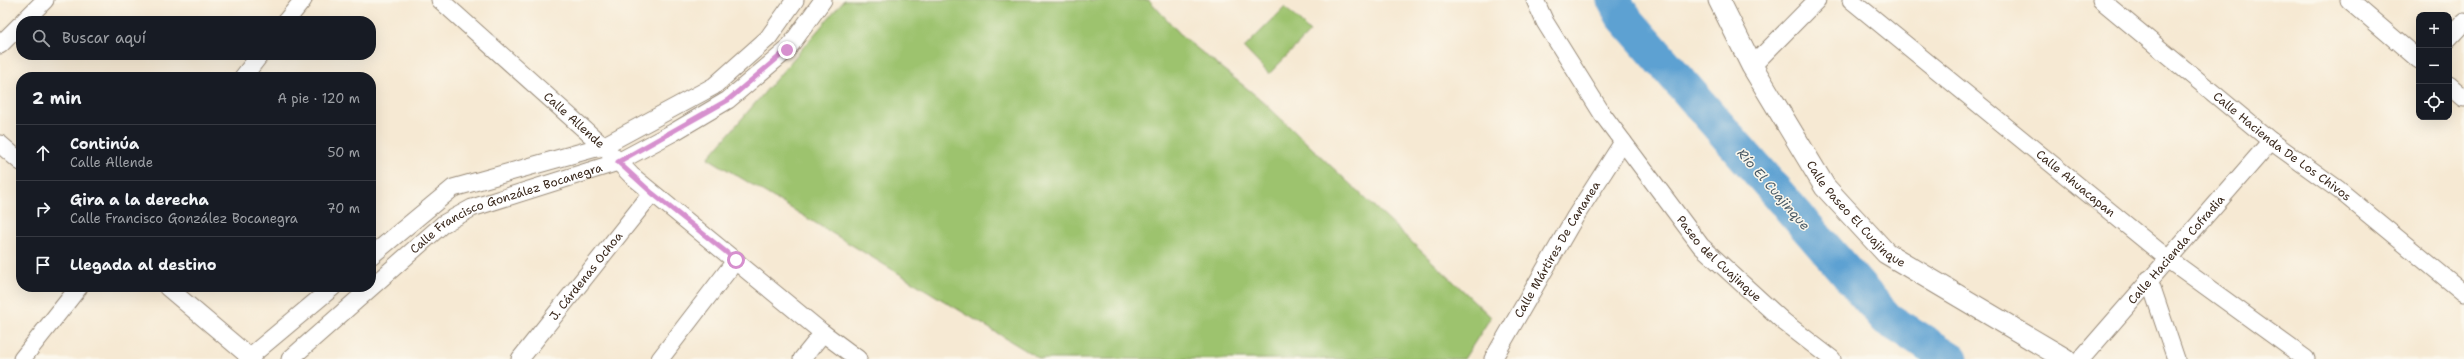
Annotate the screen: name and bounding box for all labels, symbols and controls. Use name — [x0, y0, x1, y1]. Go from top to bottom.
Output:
map controls — [2416, 12, 2452, 120]
button: + — [2416, 12, 2452, 48]
search box — [16, 16, 376, 60]
icon: search — [30, 27, 52, 49]
text: Buscar aquí — [62, 28, 146, 48]
route end — [778, 41, 796, 59]
button: − — [2416, 48, 2452, 84]
button: locate — [2416, 84, 2452, 120]
text: 2 min — [32, 87, 82, 109]
street label: Calle Hacienda De Los Chivos — [2210, 88, 2354, 205]
street label: Calle Allende — [540, 89, 608, 152]
text: A pie · 120 m — [277, 90, 360, 107]
text: Continúa — [70, 134, 139, 154]
icon: ahead — [32, 142, 54, 164]
text: 50 m — [327, 144, 360, 161]
water label: Río El Cuajinque — [1734, 145, 1814, 234]
street label: Calle Ahuacapan — [2033, 146, 2119, 221]
text: Calle Allende — [70, 154, 153, 171]
street label: Calle Paseo El Cuajinque — [1803, 158, 1909, 271]
street label: Calle Francisco González Bocanegra — [407, 159, 605, 257]
street label: Calle Mártires De Cananea — [1511, 178, 1604, 321]
text: Gira a la derecha — [70, 190, 209, 210]
street label: Calle Hacienda Cofradia — [2124, 191, 2229, 308]
icon: right — [32, 198, 54, 220]
text: 70 m — [326, 200, 360, 217]
text: Calle Francisco González Bocanegra — [70, 210, 298, 227]
street label: Paseo del Cuajinque — [1673, 212, 1765, 306]
street label: J. Cárdenas Ochoa — [546, 228, 627, 324]
route start — [727, 251, 745, 269]
icon: arrive — [32, 254, 54, 276]
text: Llegada al destino — [70, 255, 217, 275]

